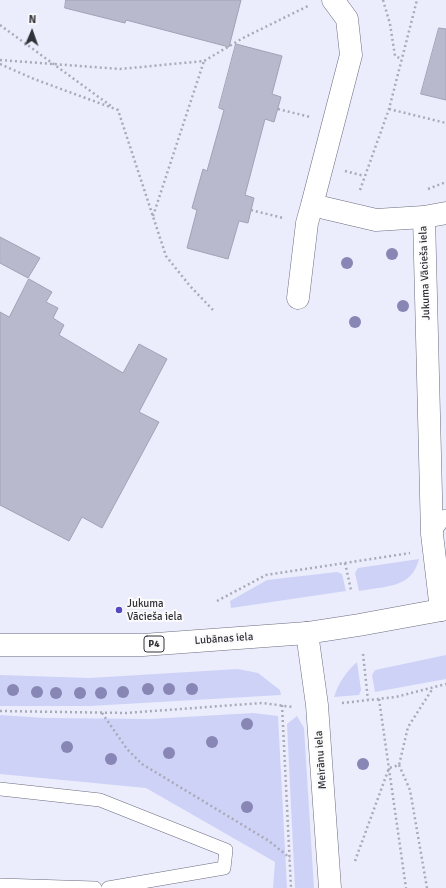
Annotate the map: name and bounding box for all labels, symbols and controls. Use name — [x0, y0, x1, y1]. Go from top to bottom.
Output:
north arrow — [12, 12, 52, 52]
text: N — [28, 13, 36, 26]
street label: Jukuma Vācieša iela — [417, 226, 433, 320]
place label: Jukuma Vācieša iela — [127, 597, 182, 623]
marker: Jukuma Vācieša iela — [114, 605, 124, 615]
street label: Lubānas iela — [194, 630, 254, 648]
road number: P4 — [144, 636, 164, 652]
street label: Meirānu iela — [312, 730, 330, 790]

